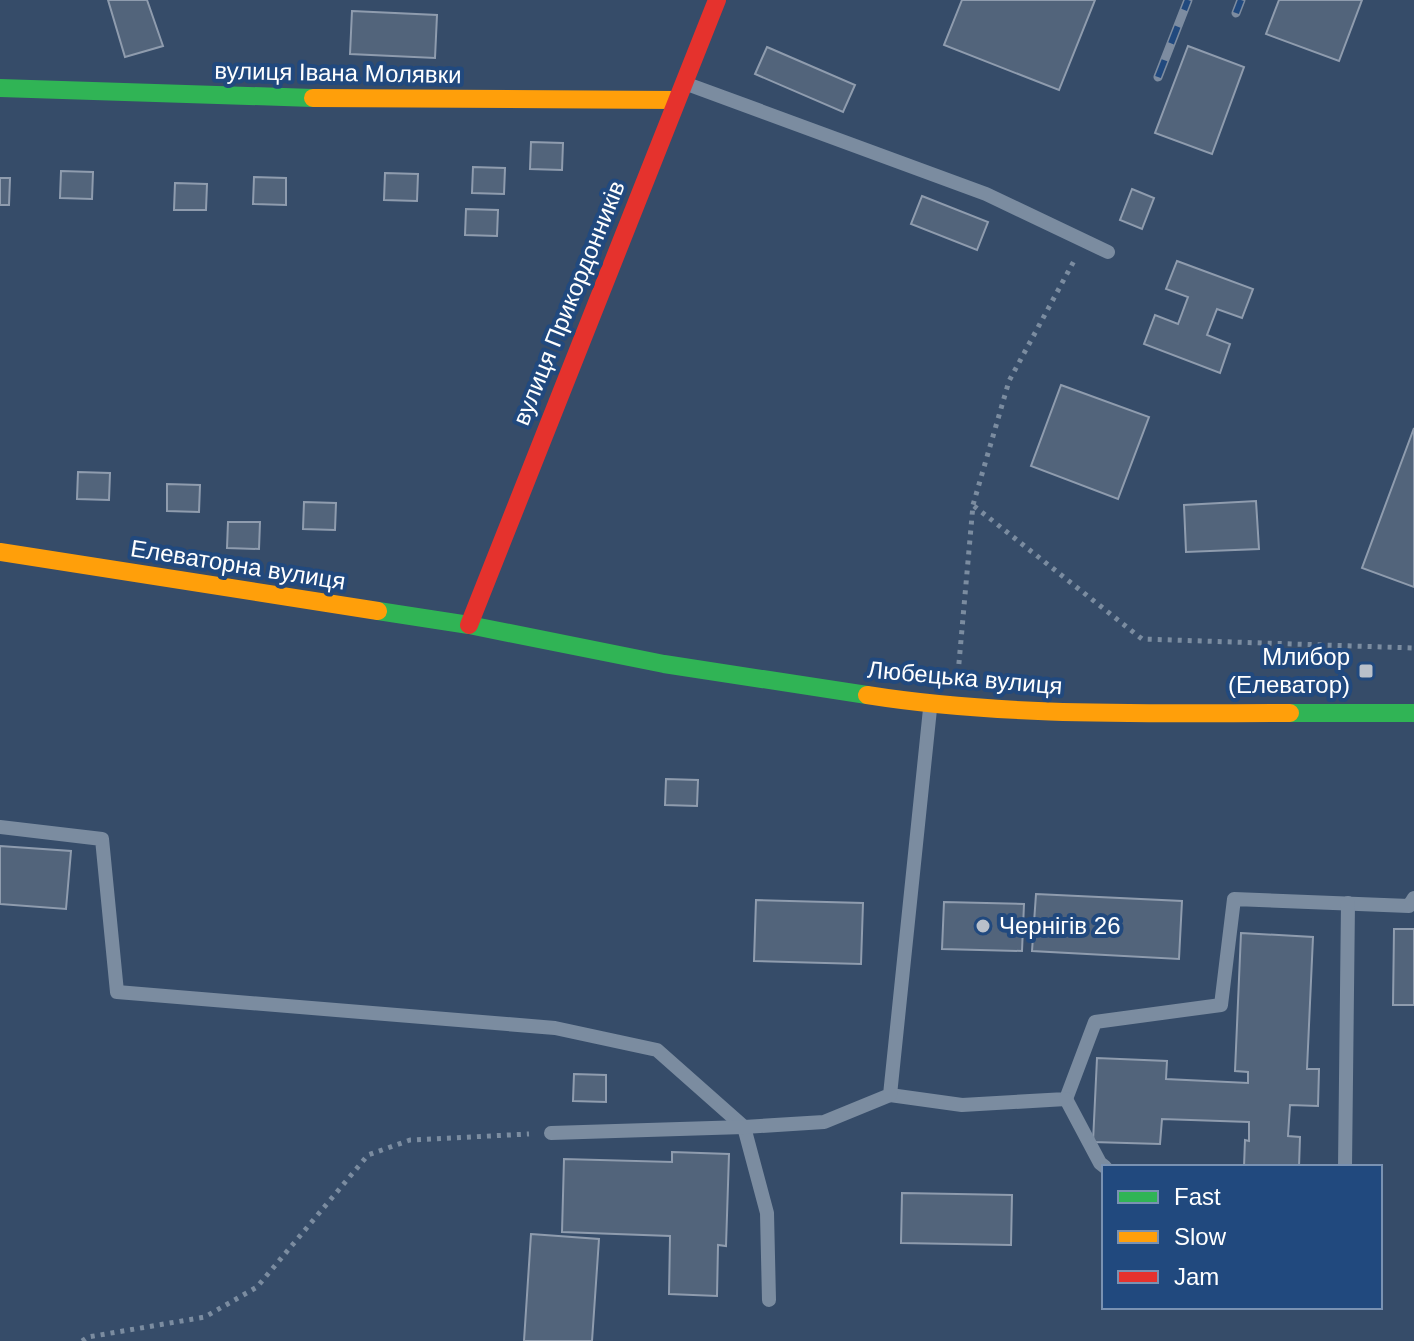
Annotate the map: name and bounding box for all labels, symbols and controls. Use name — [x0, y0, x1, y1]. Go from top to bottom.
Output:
street label: вулиця Івана Молявки — [214, 57, 462, 88]
street label: вулиця Прикордонників — [507, 177, 630, 429]
street label: Елеваторна вулиця — [129, 534, 347, 595]
place label: Млибор (Елеватор) — [1228, 643, 1350, 698]
street label: Любецька вулиця — [866, 656, 1064, 699]
marker: Млибор (Елеватор) — [1357, 662, 1375, 680]
place label: Чернігів 26 — [999, 912, 1120, 939]
marker: Чернігів 26 — [974, 917, 992, 935]
legend — [1102, 1165, 1382, 1309]
text: Fast — [1174, 1183, 1221, 1210]
text: Slow — [1174, 1223, 1227, 1250]
text: Jam — [1174, 1263, 1219, 1290]

